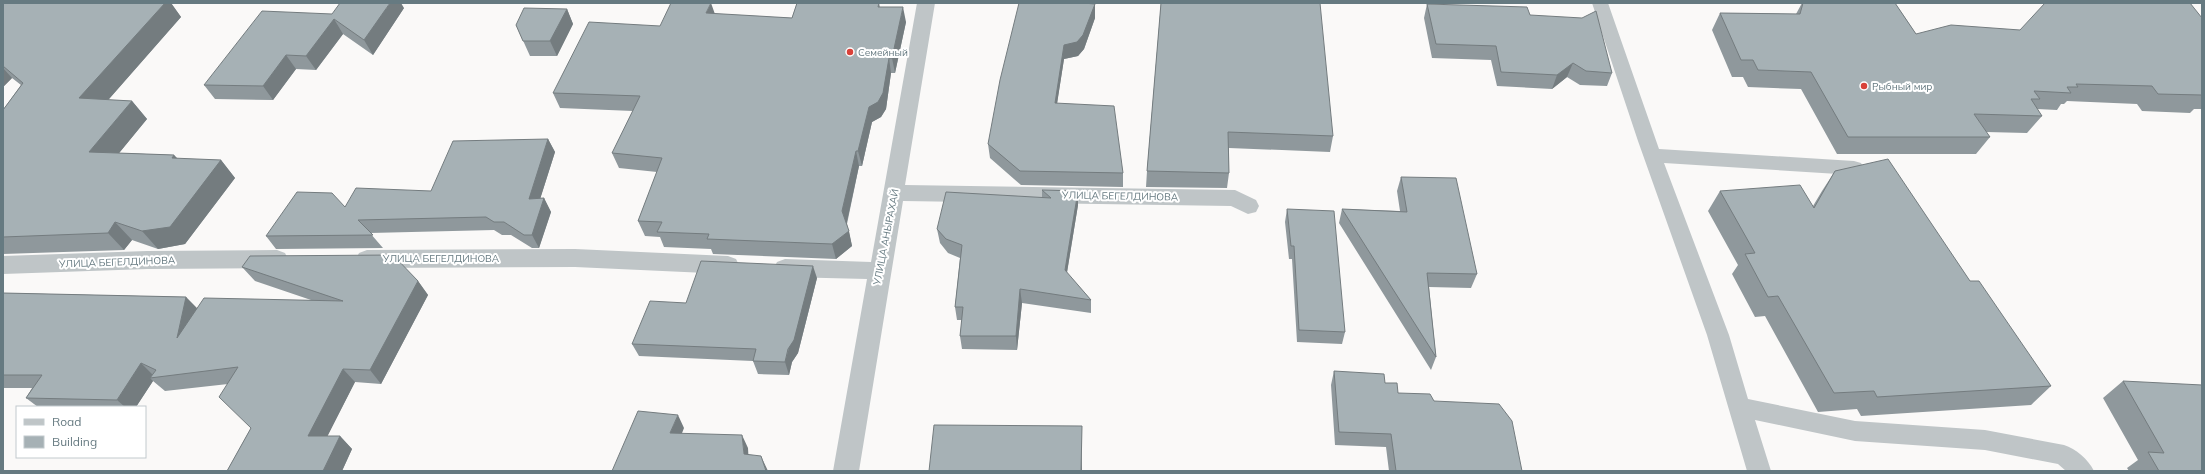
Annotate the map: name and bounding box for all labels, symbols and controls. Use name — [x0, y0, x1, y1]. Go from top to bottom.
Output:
place label: Семейный — [858, 46, 908, 59]
marker: Семейный — [845, 47, 855, 57]
place label: Рыбный мир — [1872, 80, 1932, 93]
marker: Рыбный мир — [1859, 81, 1869, 91]
street label: УЛИЦА АНЫРАХАЙ — [870, 188, 902, 287]
street label: УЛИЦА БЕГЕЛДИНОВА — [1061, 188, 1179, 204]
street label: УЛИЦА БЕГЕЛДИНОВА — [382, 252, 500, 265]
street label: УЛИЦА БЕГЕЛДИНОВА — [58, 253, 176, 271]
legend — [16, 406, 146, 458]
text: Road — [52, 414, 81, 429]
text: Building — [52, 434, 97, 449]

